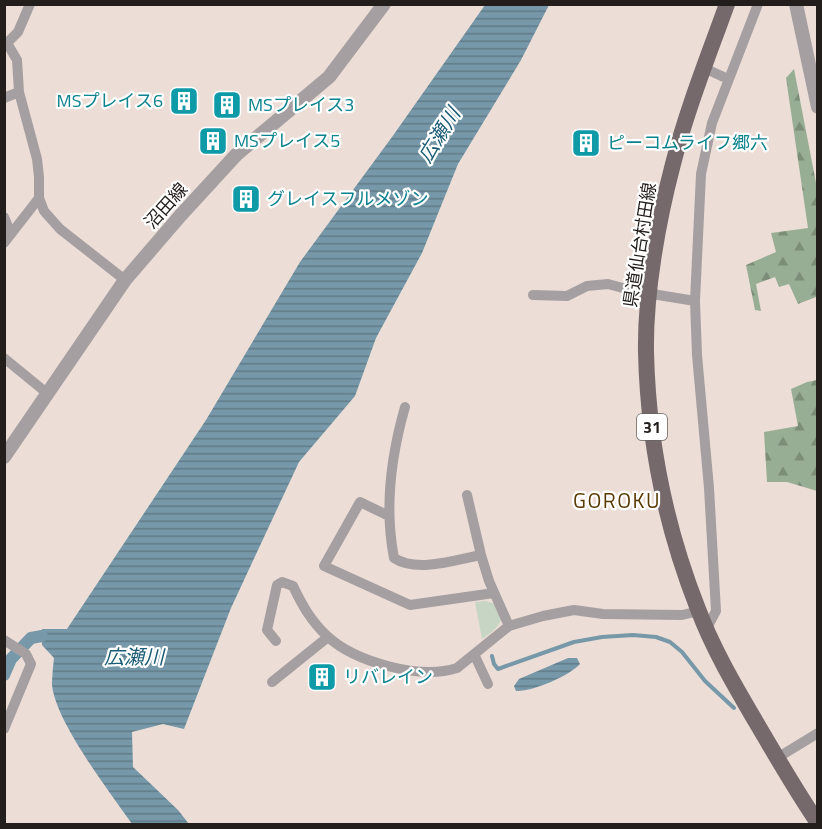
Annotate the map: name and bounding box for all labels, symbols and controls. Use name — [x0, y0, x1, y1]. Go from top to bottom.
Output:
building icon: MSプレイス6 — [168, 85, 200, 117]
place label: MSプレイス6 — [57, 87, 163, 114]
building icon: MSプレイス3 — [211, 89, 243, 121]
place label: MSプレイス3 — [248, 91, 354, 118]
water label: 広瀬川 — [410, 99, 469, 168]
building icon: MSプレイス5 — [197, 125, 229, 157]
place label: MSプレイス5 — [234, 127, 340, 154]
building icon: ピーコムライフ郷六 — [570, 127, 602, 159]
place label: ピーコムライフ郷六 — [607, 129, 768, 156]
street label: 沼田線 — [138, 177, 194, 235]
street label: 県道仙台村田線 — [616, 181, 663, 309]
building icon: グレイスフルメゾン — [230, 183, 262, 215]
place label: グレイスフルメゾン — [267, 185, 428, 212]
road number: 31 — [637, 414, 667, 440]
district label: GOROKU — [573, 484, 661, 516]
water label: 広瀬川 — [104, 641, 166, 672]
building icon: リバレイン — [306, 661, 338, 693]
place label: リバレイン — [343, 663, 433, 690]

